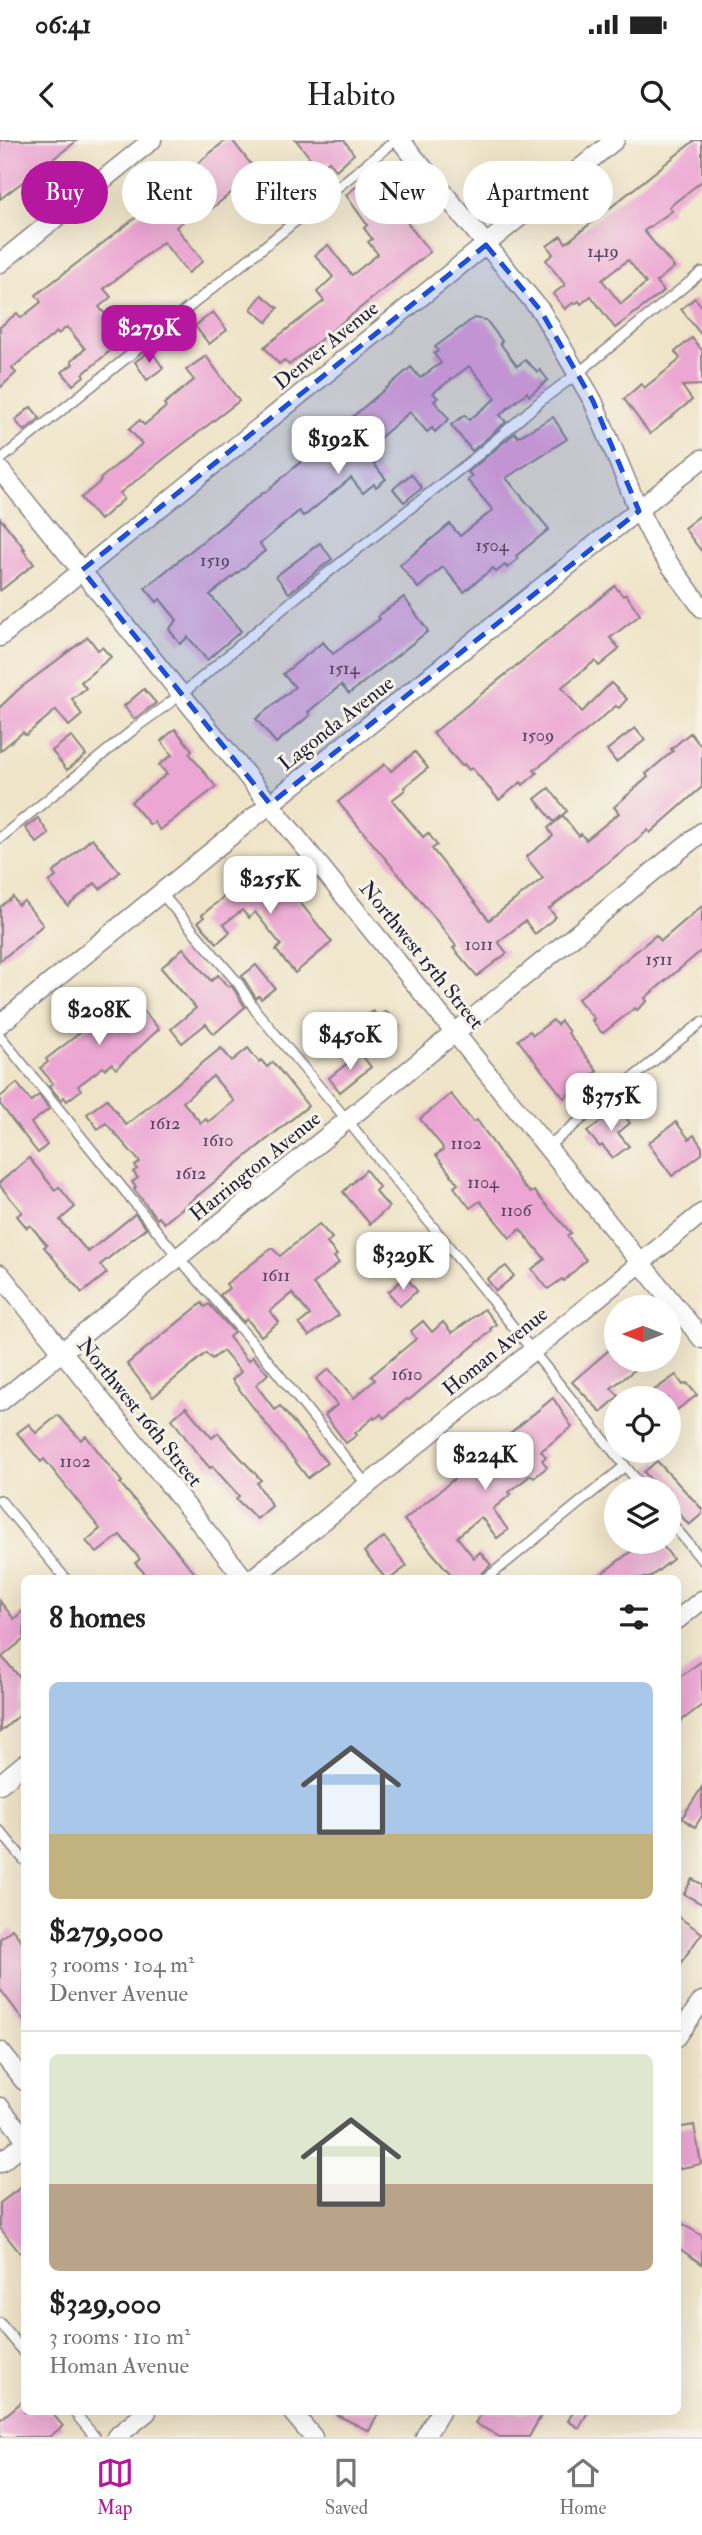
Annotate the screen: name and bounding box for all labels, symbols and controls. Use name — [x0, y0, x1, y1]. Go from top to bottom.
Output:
text: 06:41 — [35, 9, 91, 41]
text: Habito — [307, 75, 395, 115]
icon: back — [28, 76, 66, 114]
icon: search — [636, 76, 674, 114]
chip: Buy — [21, 161, 108, 224]
chip: Rent — [122, 161, 217, 224]
chip: Filters — [231, 161, 341, 224]
chip: New — [355, 161, 449, 224]
chip: Apartment — [463, 161, 613, 224]
house number: 1419 — [587, 240, 619, 263]
street label: Denver Avenue — [268, 295, 384, 396]
pin: $279K — [100, 306, 198, 365]
text: $279K — [117, 313, 181, 342]
pin: $192K — [289, 416, 387, 476]
text: $192K — [308, 424, 368, 453]
house number: 1504 — [476, 534, 510, 557]
house number: 1519 — [200, 549, 230, 572]
house number: 1514 — [329, 657, 360, 680]
street label: Lagonda Avenue — [273, 670, 400, 777]
house number: 1509 — [522, 724, 554, 747]
pin: $255K — [221, 856, 319, 916]
text: $255K — [240, 864, 300, 893]
street label: Northwest 15th Street — [353, 876, 490, 1035]
house number: 1011 — [465, 933, 493, 956]
house number: 1511 — [645, 948, 673, 971]
pin: $208K — [50, 988, 148, 1047]
text: $208K — [67, 995, 131, 1024]
pin: $450K — [301, 1012, 399, 1072]
text: $450K — [318, 1020, 382, 1049]
pin: $375K — [562, 1074, 660, 1133]
text: $375K — [582, 1081, 640, 1110]
street label: Harrington Avenue — [184, 1105, 327, 1228]
house number: 1612 — [150, 1112, 180, 1135]
house number: 1610 — [203, 1129, 233, 1152]
house number: 1102 — [450, 1132, 482, 1155]
house number: 1612 — [176, 1162, 206, 1185]
house number: 1104 — [467, 1171, 500, 1194]
house number: 1106 — [500, 1199, 532, 1222]
pin: $329K — [354, 1232, 452, 1292]
text: $329K — [372, 1240, 434, 1269]
house number: 1611 — [262, 1264, 290, 1287]
north arrow — [604, 1295, 681, 1372]
map controls — [604, 1295, 681, 1554]
street label: Homan Avenue — [437, 1300, 554, 1402]
street label: Northwest 16th Street — [71, 1332, 208, 1493]
house number: 1610 — [392, 1363, 422, 1386]
button: locate — [604, 1386, 681, 1463]
pin: $224K — [436, 1432, 534, 1492]
text: $224K — [453, 1440, 517, 1469]
house number: 1102 — [59, 1450, 91, 1473]
button: layers — [604, 1477, 681, 1554]
icon: filters — [615, 1598, 653, 1636]
text: 8 homes — [49, 1599, 146, 1636]
icon: home — [288, 1727, 414, 1853]
text: $279,000 — [49, 1913, 164, 1950]
text: 3 rooms · 104 m² — [49, 1950, 195, 1979]
text: Denver Avenue — [49, 1979, 188, 2008]
icon: home — [288, 2099, 414, 2225]
text: $329,000 — [49, 2285, 161, 2322]
text: 3 rooms · 110 m² — [49, 2322, 190, 2351]
text: Homan Avenue — [49, 2351, 189, 2380]
tab: Map — [96, 2454, 134, 2520]
tab: Saved — [325, 2454, 368, 2520]
tab: Home — [559, 2454, 606, 2520]

